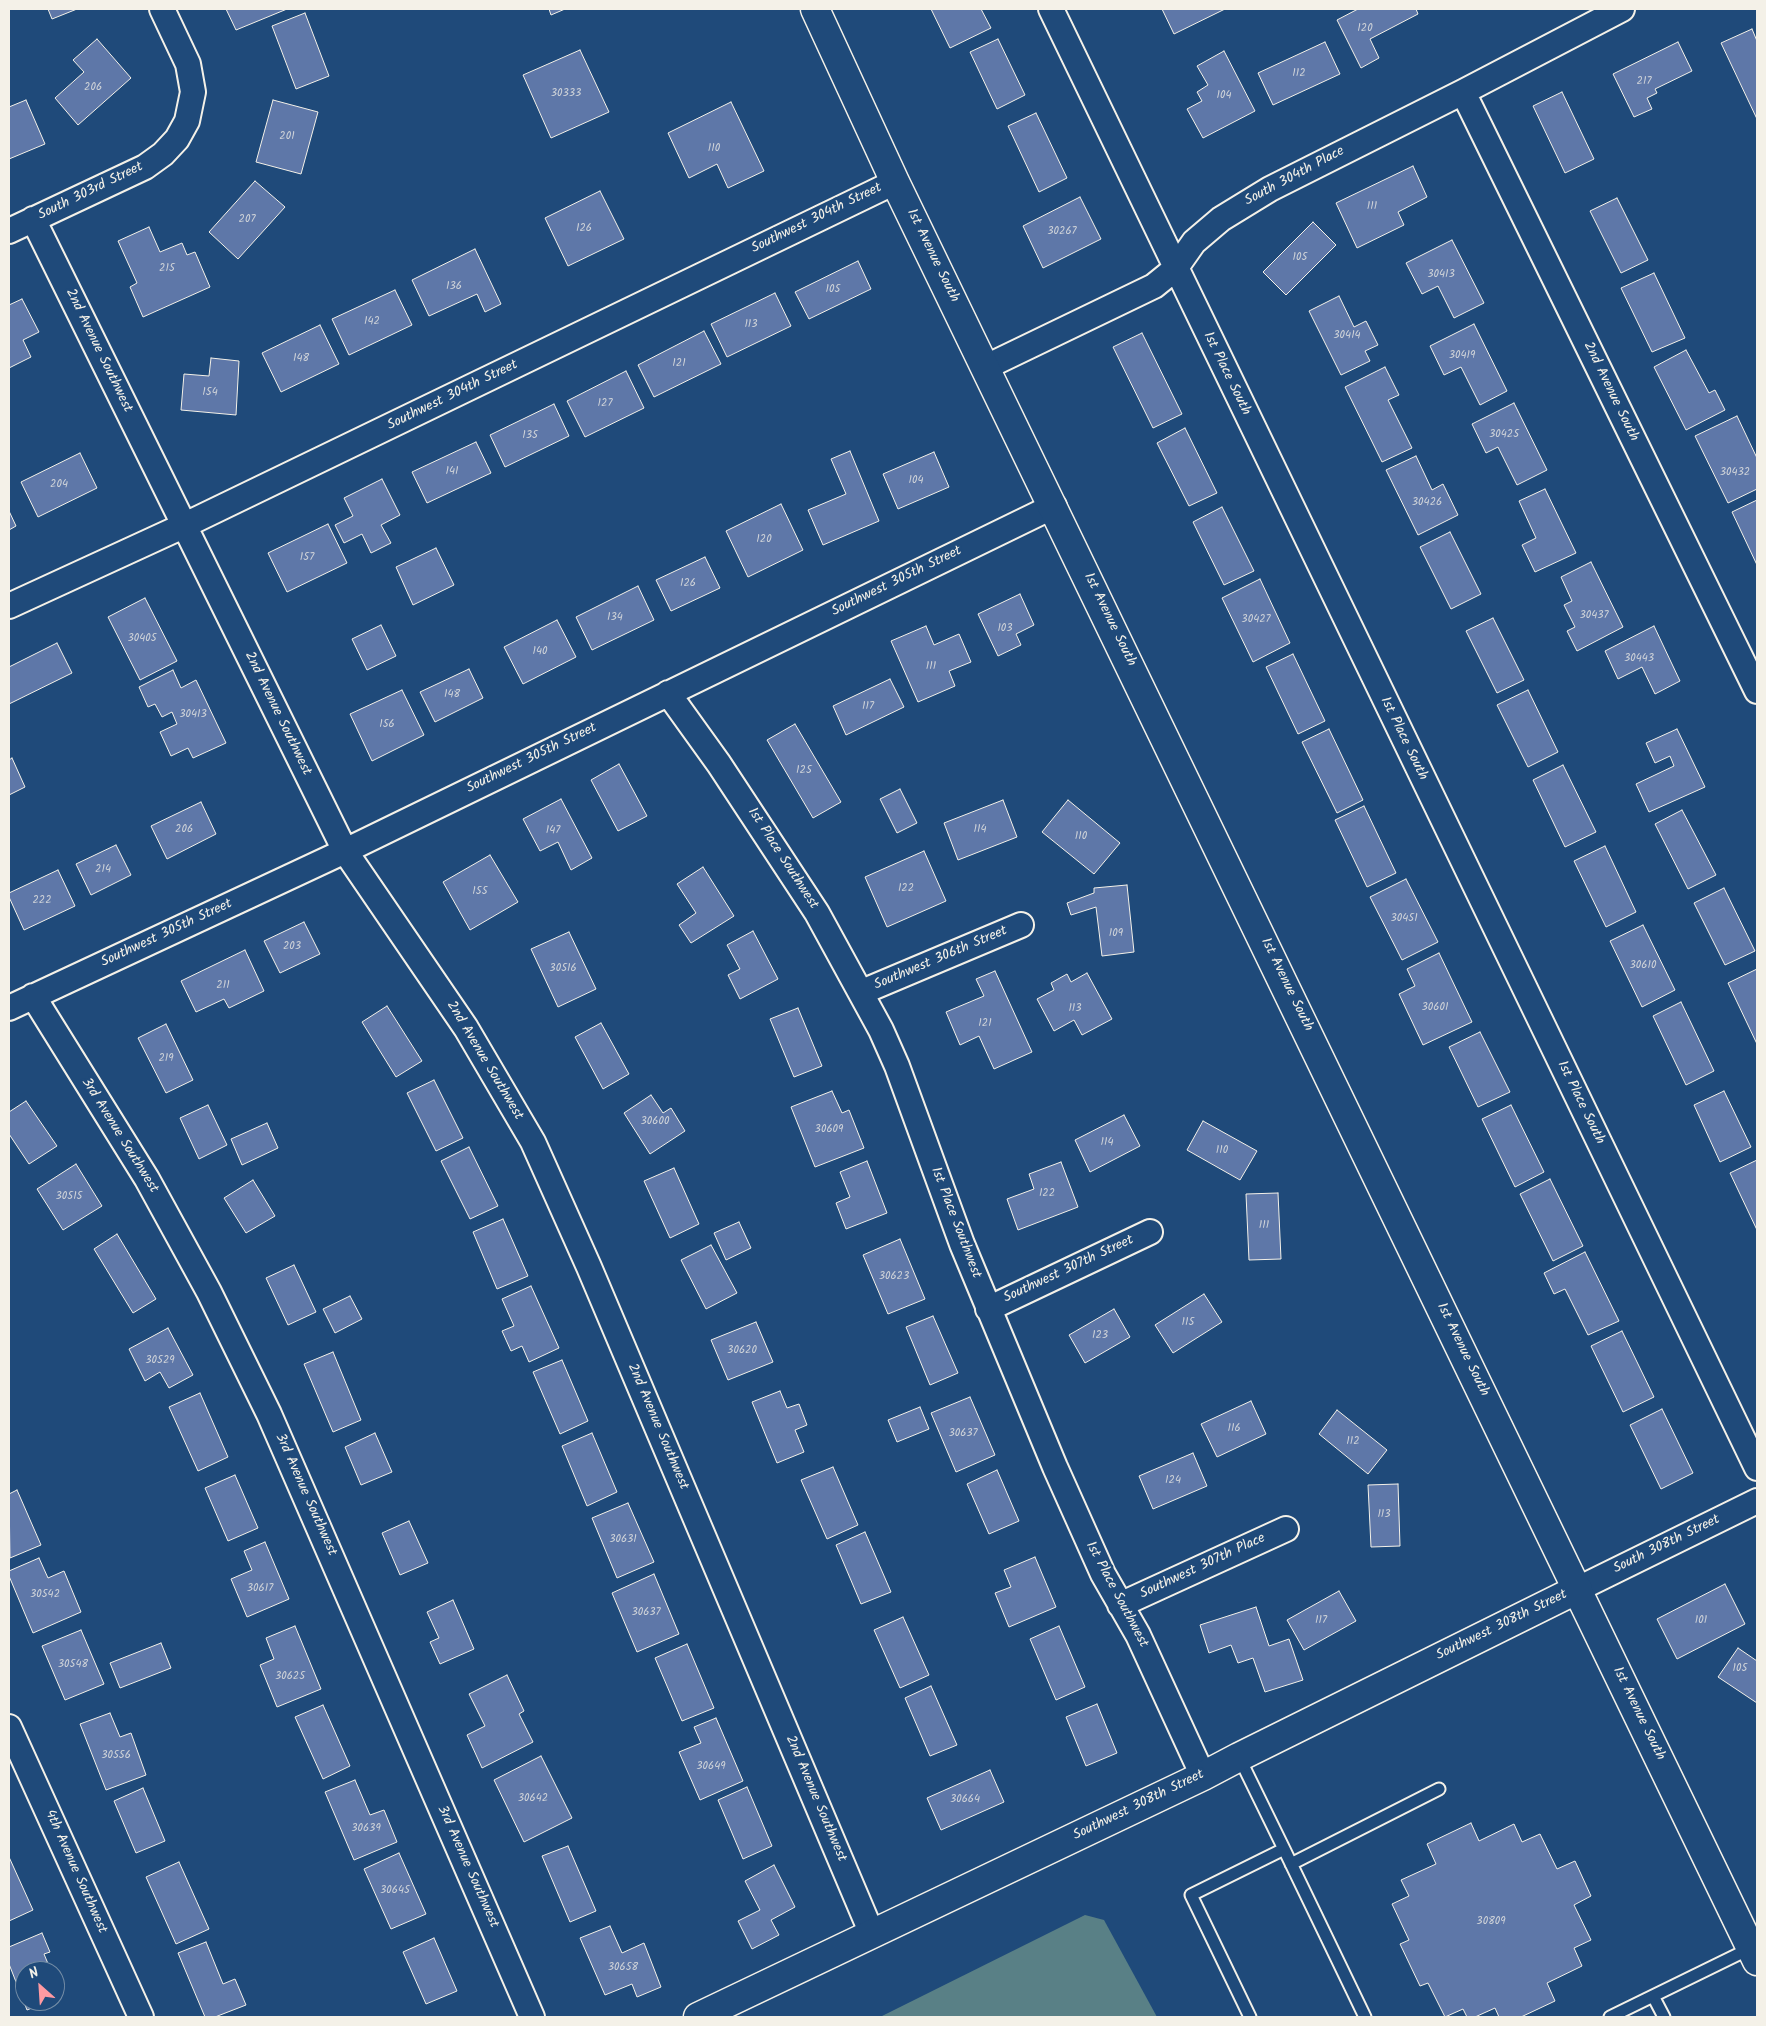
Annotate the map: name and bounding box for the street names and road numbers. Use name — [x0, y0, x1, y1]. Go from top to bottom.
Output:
street label: South 304th Place — [1242, 144, 1348, 210]
street label: South 303rd Street — [36, 159, 146, 225]
street label: Southwest 304th Street — [749, 180, 885, 258]
street label: 1st Avenue South — [902, 207, 962, 305]
street label: 2nd Avenue Southwest — [61, 286, 135, 416]
street label: 1st Place South — [1199, 330, 1253, 418]
street label: 2nd Avenue South — [1579, 340, 1641, 444]
street label: Southwest 304th Street — [385, 357, 521, 435]
street label: Southwest 305th Street — [829, 543, 965, 621]
street label: 1st Avenue South — [1079, 571, 1139, 669]
street label: 2nd Avenue Southwest — [240, 649, 314, 779]
street label: 1st Place South — [1376, 695, 1430, 783]
street label: Southwest 305th Street — [464, 720, 600, 798]
street label: 1st Place Southwest — [743, 805, 821, 913]
street label: Southwest 305th Street — [99, 896, 235, 972]
street label: Southwest 306th Street — [872, 923, 1010, 995]
street label: 1st Avenue South — [1256, 936, 1316, 1034]
street label: 2nd Avenue Southwest — [442, 999, 526, 1123]
street label: 1st Place South — [1553, 1059, 1607, 1147]
street label: 3rd Avenue Southwest — [77, 1075, 161, 1197]
street label: 1st Place Southwest — [926, 1165, 984, 1281]
street label: Southwest 307th Street — [1001, 1232, 1137, 1308]
street label: 1st Avenue South — [1432, 1301, 1492, 1399]
street label: 2nd Avenue Southwest — [623, 1361, 691, 1493]
street label: 3rd Avenue Southwest — [270, 1431, 340, 1559]
street label: South 308th Street — [1611, 1512, 1723, 1578]
street label: Southwest 307th Place — [1138, 1531, 1268, 1603]
street label: 1st Place Southwest — [1081, 1539, 1151, 1651]
street label: Southwest 308th Street — [1434, 1587, 1570, 1665]
street label: 1st Avenue South — [1608, 1665, 1668, 1763]
street label: 2nd Avenue Southwest — [781, 1733, 849, 1865]
street label: Southwest 308th Street — [1071, 1767, 1207, 1845]
street label: 3rd Avenue Southwest — [432, 1803, 502, 1931]
street label: 4th Avenue Southwest — [40, 1808, 110, 1936]

